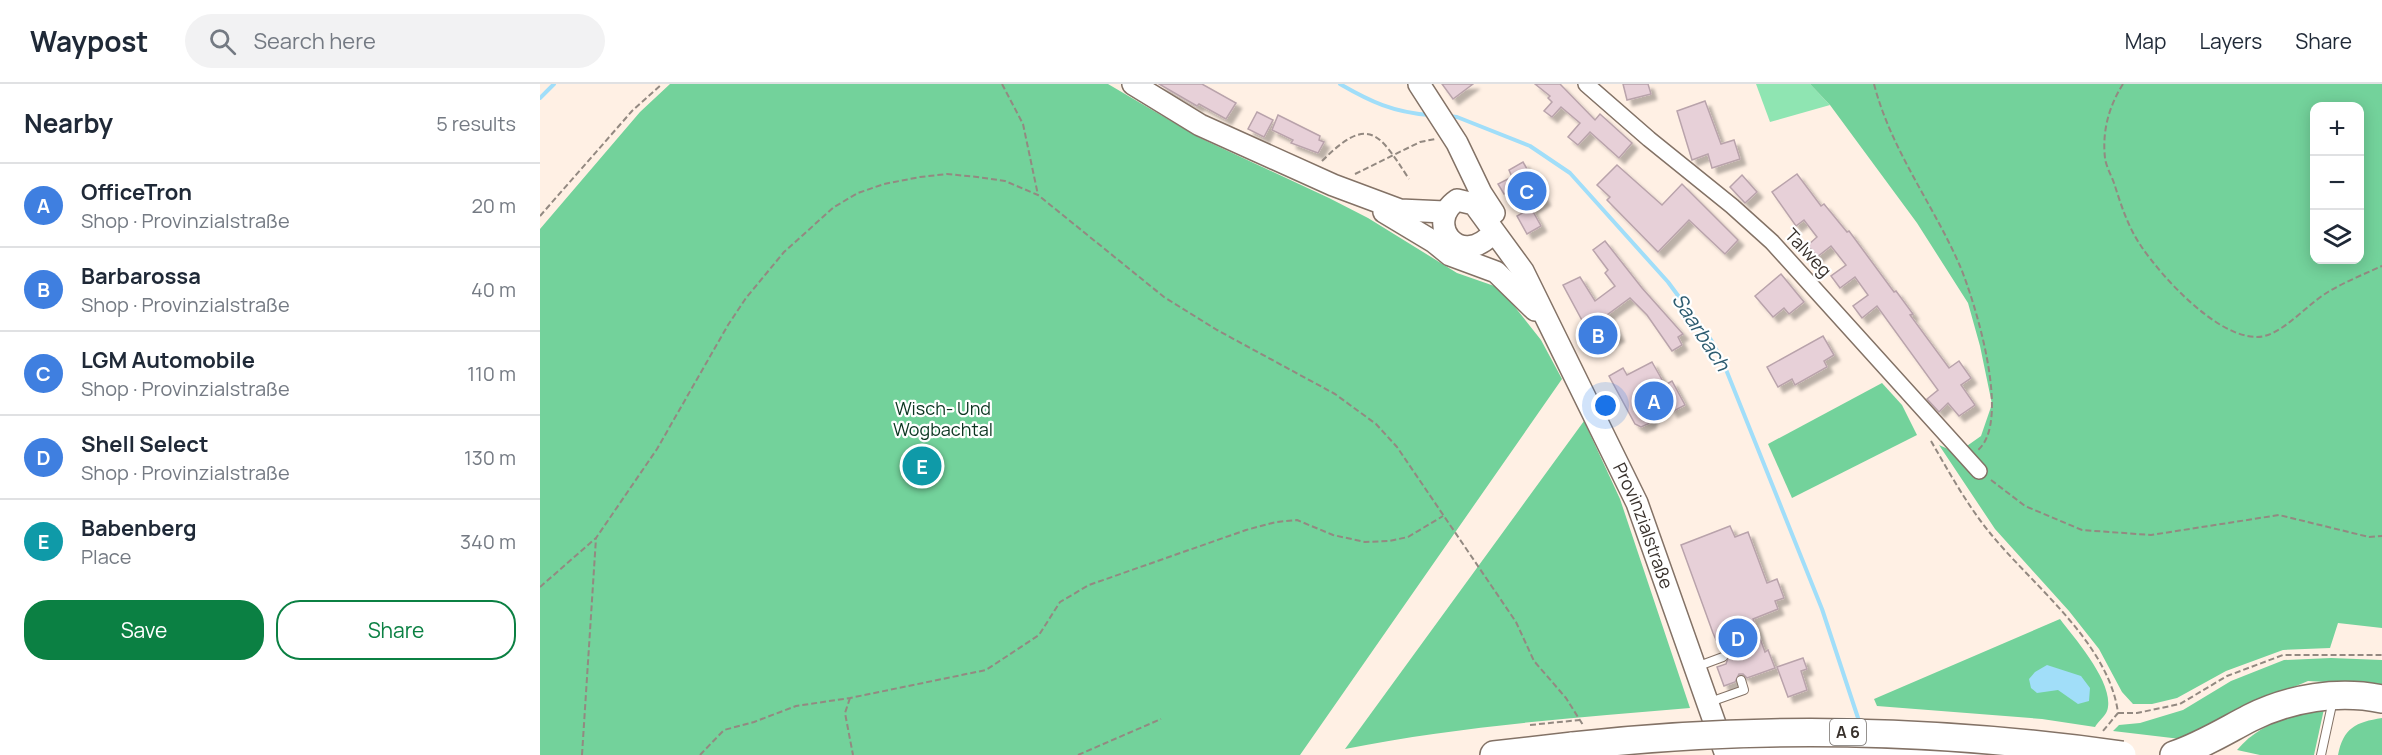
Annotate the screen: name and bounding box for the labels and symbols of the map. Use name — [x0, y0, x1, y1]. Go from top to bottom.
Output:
pin: C — [1508, 168, 1546, 214]
street label: Talweg — [1780, 223, 1837, 282]
water label: Saarbach — [1666, 288, 1737, 377]
pin: B — [1578, 312, 1618, 358]
pin: A — [1634, 378, 1674, 424]
your location — [1591, 391, 1620, 420]
park label: Wisch- Und Wogbachtal — [893, 396, 993, 441]
pin: E — [902, 444, 941, 488]
street label: Provinzialstraße — [1608, 458, 1679, 592]
pin: D — [1718, 616, 1758, 660]
road number: A 6 — [1830, 719, 1866, 745]

